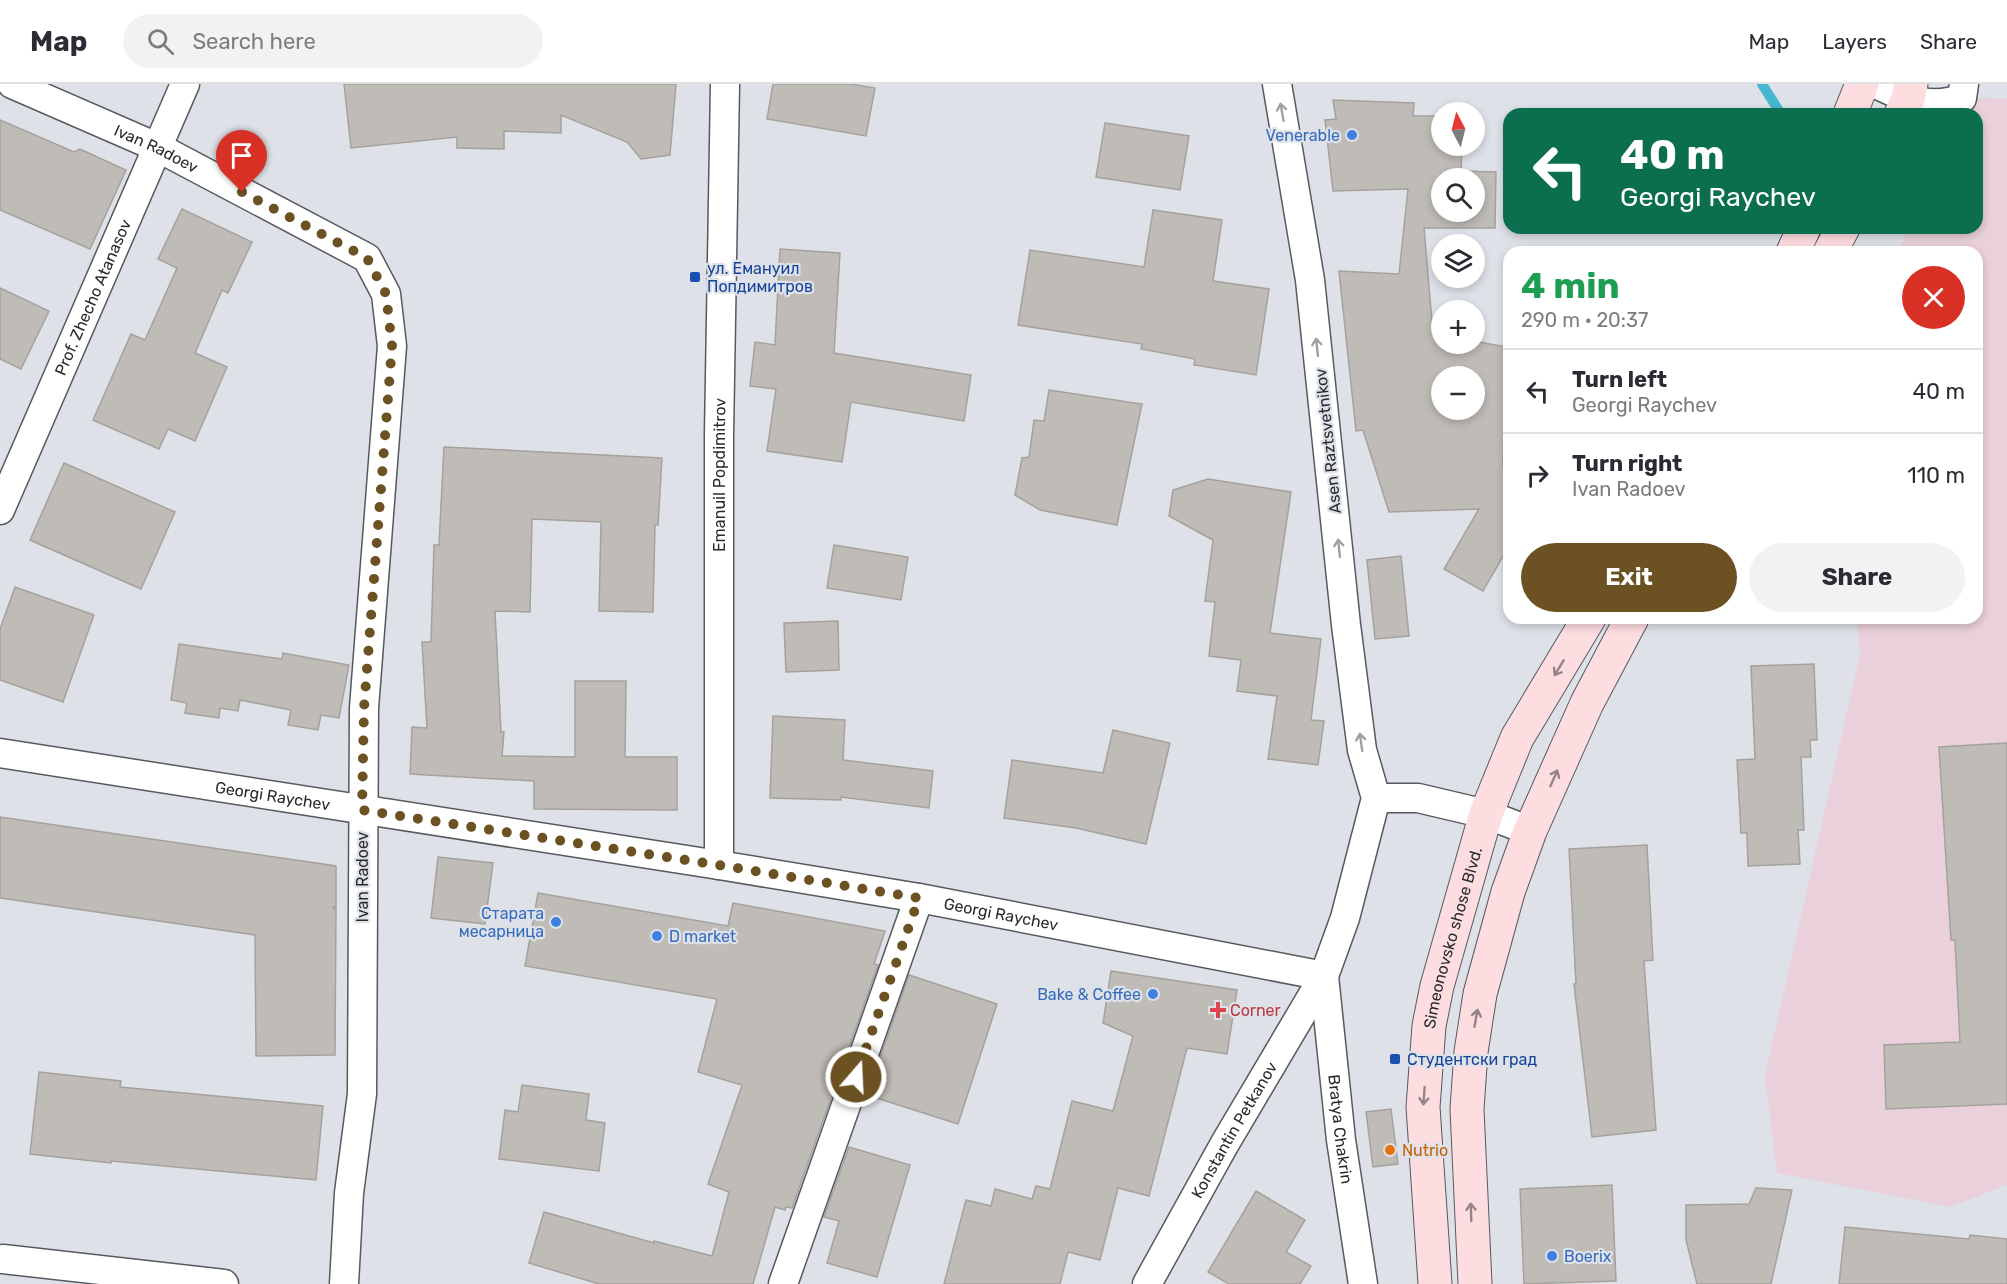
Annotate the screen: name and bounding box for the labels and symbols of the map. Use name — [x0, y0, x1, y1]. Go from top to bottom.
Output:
north arrow — [1431, 102, 1485, 156]
one-way arrow — [1276, 103, 1287, 123]
street label: Ivan Radoev — [111, 120, 202, 177]
place label: Venerable — [1266, 126, 1340, 145]
marker: Venerable — [1345, 128, 1359, 142]
pin — [216, 130, 267, 192]
street label: Prof. Zhecho Atanasov — [50, 216, 135, 378]
place label: ул. Емануил Попдимитров — [707, 259, 813, 296]
marker: ул. Емануил Попдимитров — [688, 270, 702, 284]
one-way arrow — [1312, 337, 1323, 357]
street label: Asen Raztsvetnikov — [1311, 367, 1345, 515]
street label: Emanuil Popdimitrov — [710, 398, 729, 552]
one-way arrow — [1333, 538, 1344, 558]
one-way arrow — [1552, 659, 1564, 676]
one-way arrow — [1355, 732, 1366, 752]
one-way arrow — [1548, 770, 1560, 788]
street label: Georgi Raychev — [214, 777, 332, 814]
street label: Ivan Radoev — [353, 831, 372, 922]
street label: Simeonovsko shose Blvd. — [1419, 845, 1486, 1030]
street label: Georgi Raychev — [942, 893, 1060, 934]
place label: Старата месарница — [459, 904, 544, 941]
marker: Старата месарница — [549, 915, 563, 929]
place label: D market — [669, 927, 736, 946]
marker: D market — [650, 929, 664, 943]
place label: Bake & Coffee — [1037, 985, 1141, 1004]
marker: Bake & Coffee — [1146, 987, 1160, 1001]
place label: Corner — [1230, 1001, 1281, 1020]
marker: Corner — [1211, 1003, 1225, 1017]
one-way arrow — [1471, 1008, 1482, 1028]
position arrow — [824, 1045, 888, 1109]
place label: Студентски град — [1407, 1050, 1537, 1069]
marker: Студентски град — [1388, 1052, 1402, 1066]
street label: Konstantin Petkanov — [1187, 1058, 1281, 1201]
street label: Bratya Chakrin — [1325, 1073, 1357, 1185]
one-way arrow — [1418, 1085, 1429, 1105]
place label: Nutrio — [1402, 1141, 1448, 1160]
marker: Nutrio — [1383, 1143, 1397, 1157]
one-way arrow — [1465, 1202, 1476, 1222]
place label: Boerix — [1564, 1247, 1612, 1266]
marker: Boerix — [1545, 1249, 1559, 1263]

